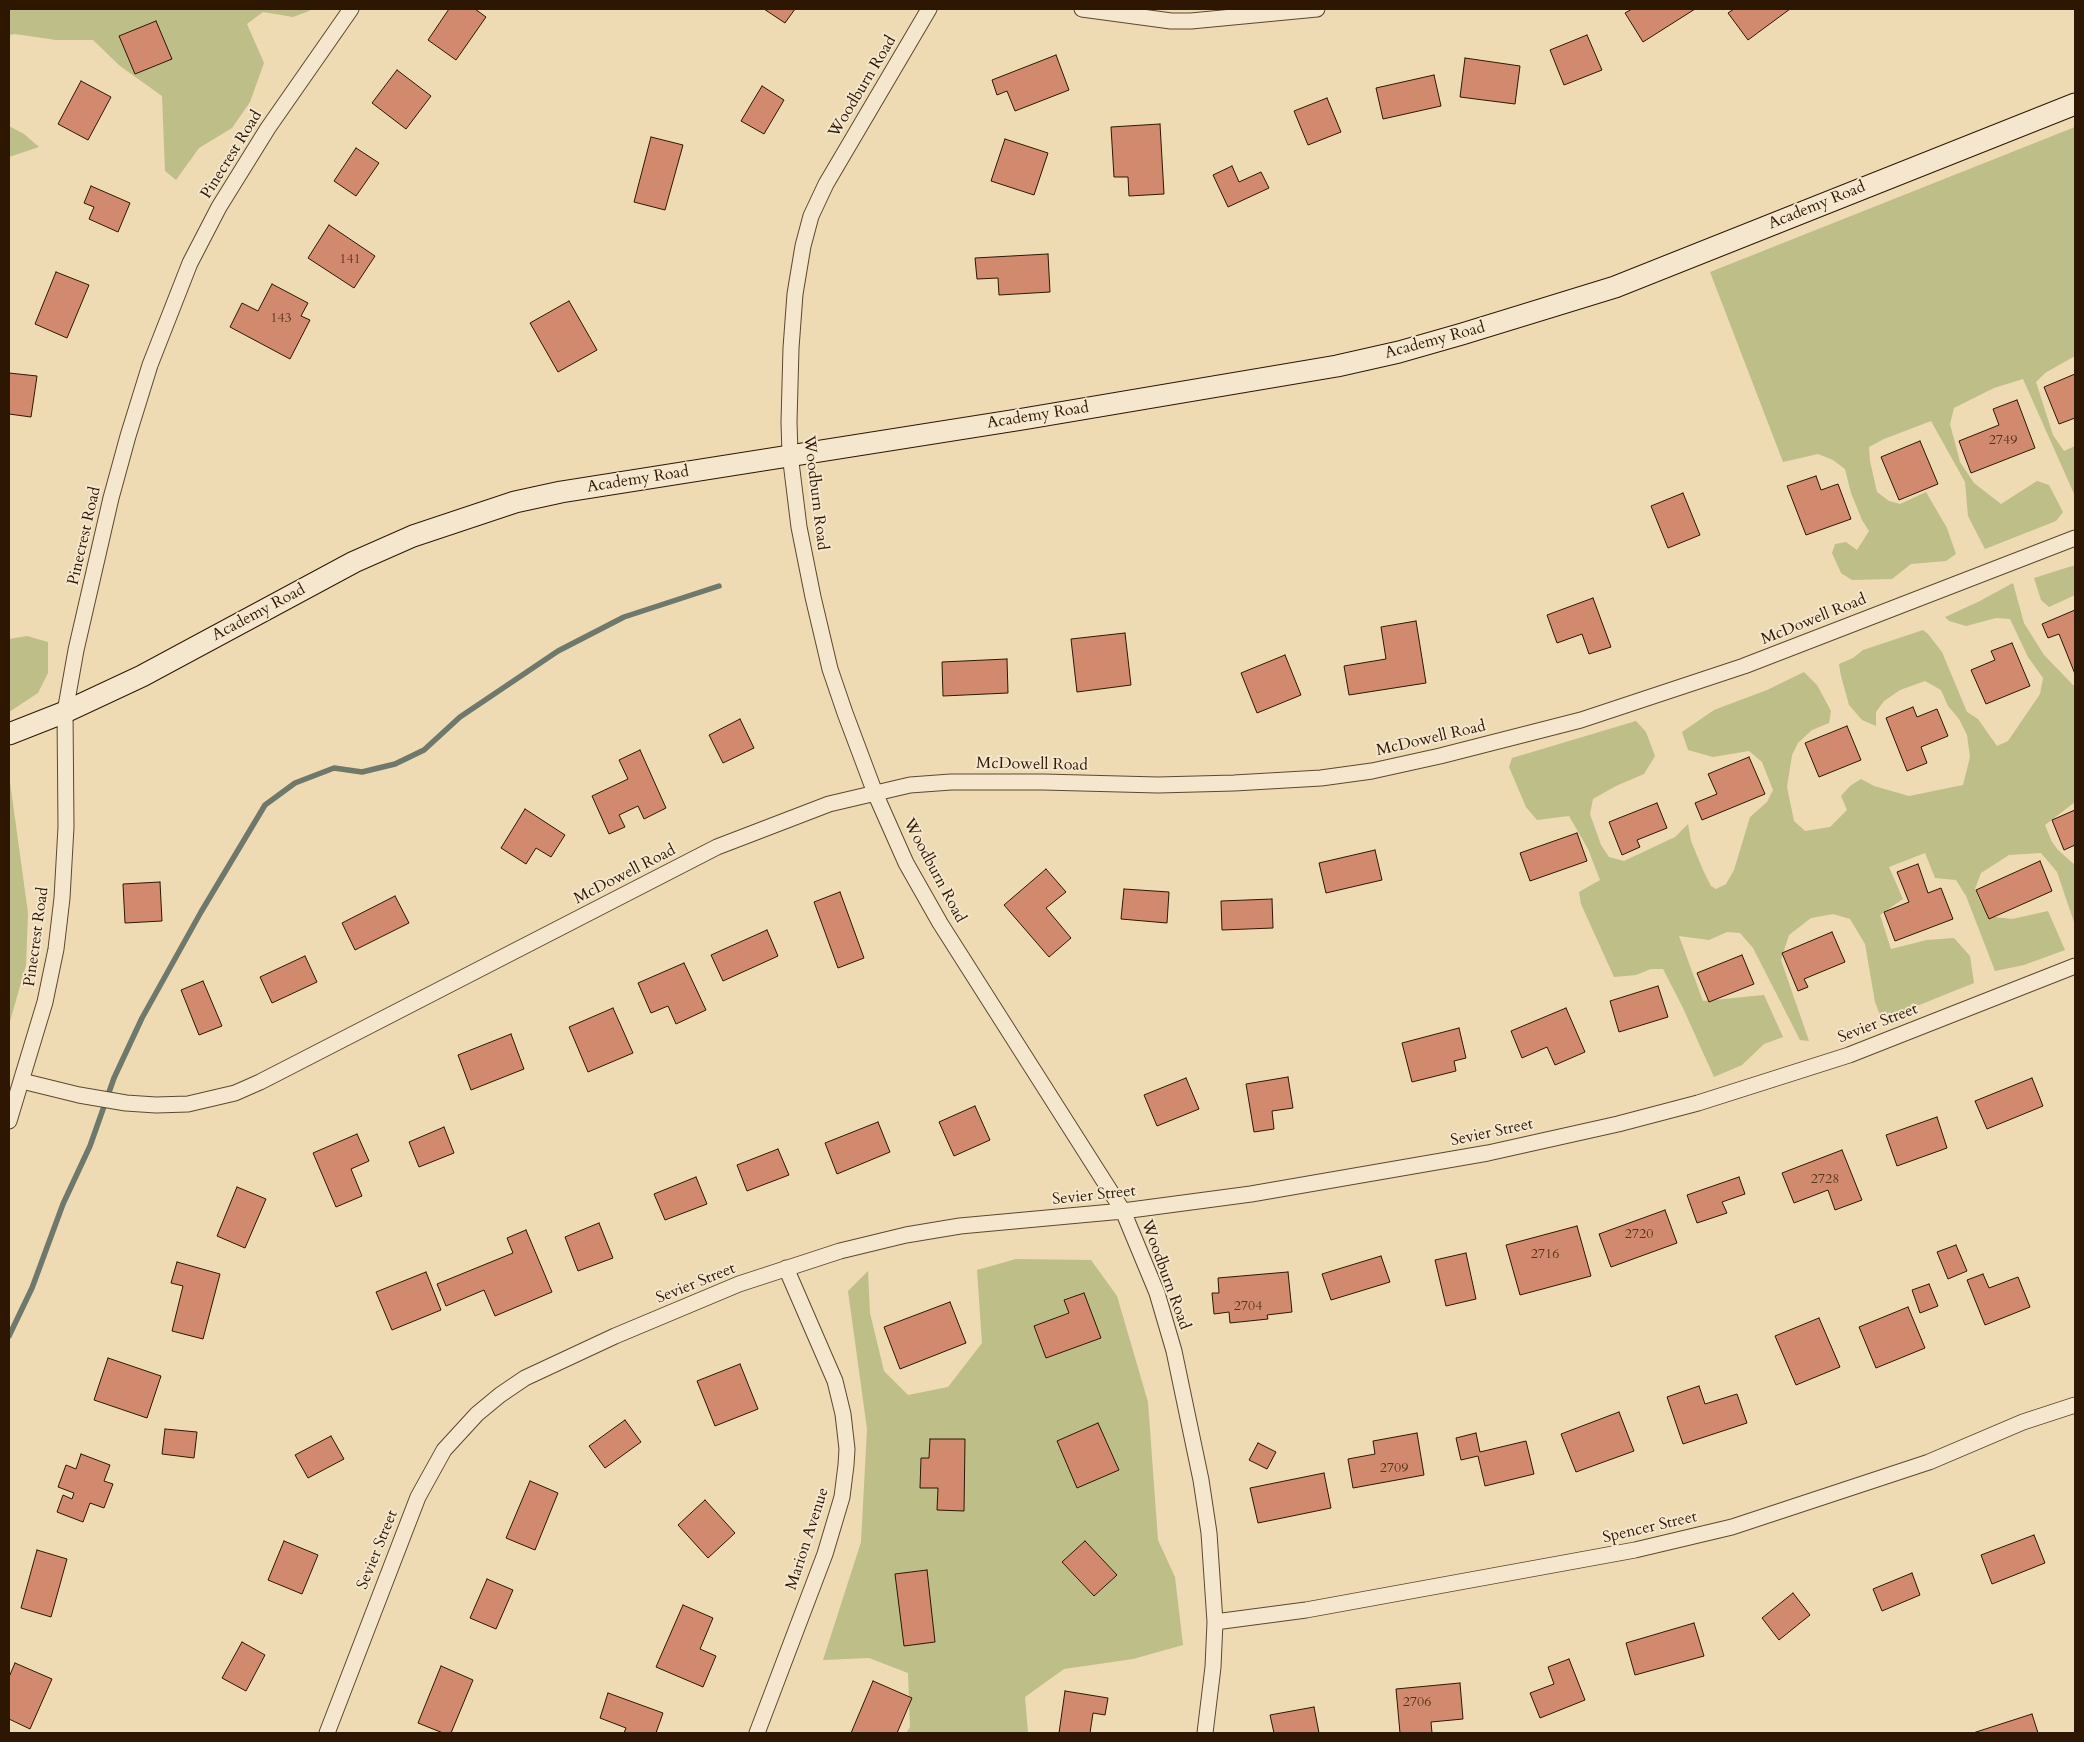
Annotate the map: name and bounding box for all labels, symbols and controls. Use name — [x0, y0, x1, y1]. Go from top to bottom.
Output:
street label: Woodburn Road — [825, 33, 901, 141]
street label: Pinecrest Road — [197, 107, 267, 203]
street label: Academy Road — [1766, 178, 1868, 234]
house number: 141 — [339, 252, 361, 268]
house number: 143 — [270, 311, 292, 327]
street label: Academy Road — [1383, 318, 1487, 364]
street label: Academy Road — [986, 398, 1090, 434]
house number: 2749 — [1989, 433, 2017, 449]
street label: Woodburn Road — [798, 435, 832, 551]
street label: Academy Road — [586, 462, 690, 498]
street label: Pinecrest Road — [64, 485, 106, 587]
street label: Academy Road — [209, 580, 309, 646]
street label: McDowell Road — [1759, 590, 1869, 650]
street label: McDowell Road — [1374, 717, 1488, 761]
street label: McDowell Road — [976, 754, 1088, 776]
street label: Woodburn Road — [898, 816, 970, 926]
street label: McDowell Road — [571, 841, 679, 909]
street label: Pinecrest Road — [20, 886, 54, 988]
street label: Sevier Street — [1835, 1000, 1921, 1048]
street label: Sevier Street — [1449, 1115, 1535, 1151]
house number: 2728 — [1811, 1172, 1839, 1188]
street label: Sevier Street — [1051, 1182, 1137, 1210]
street label: Woodburn Road — [1136, 1218, 1194, 1332]
house number: 2720 — [1625, 1227, 1653, 1243]
house number: 2716 — [1531, 1247, 1559, 1263]
street label: Sevier Street — [654, 1259, 738, 1309]
house number: 2704 — [1234, 1299, 1262, 1315]
house number: 2709 — [1380, 1461, 1408, 1477]
street label: Marion Avenue — [782, 1486, 834, 1592]
street label: Sevier Street — [353, 1508, 403, 1592]
street label: Spencer Street — [1601, 1508, 1699, 1548]
house number: 2706 — [1403, 1695, 1431, 1711]

